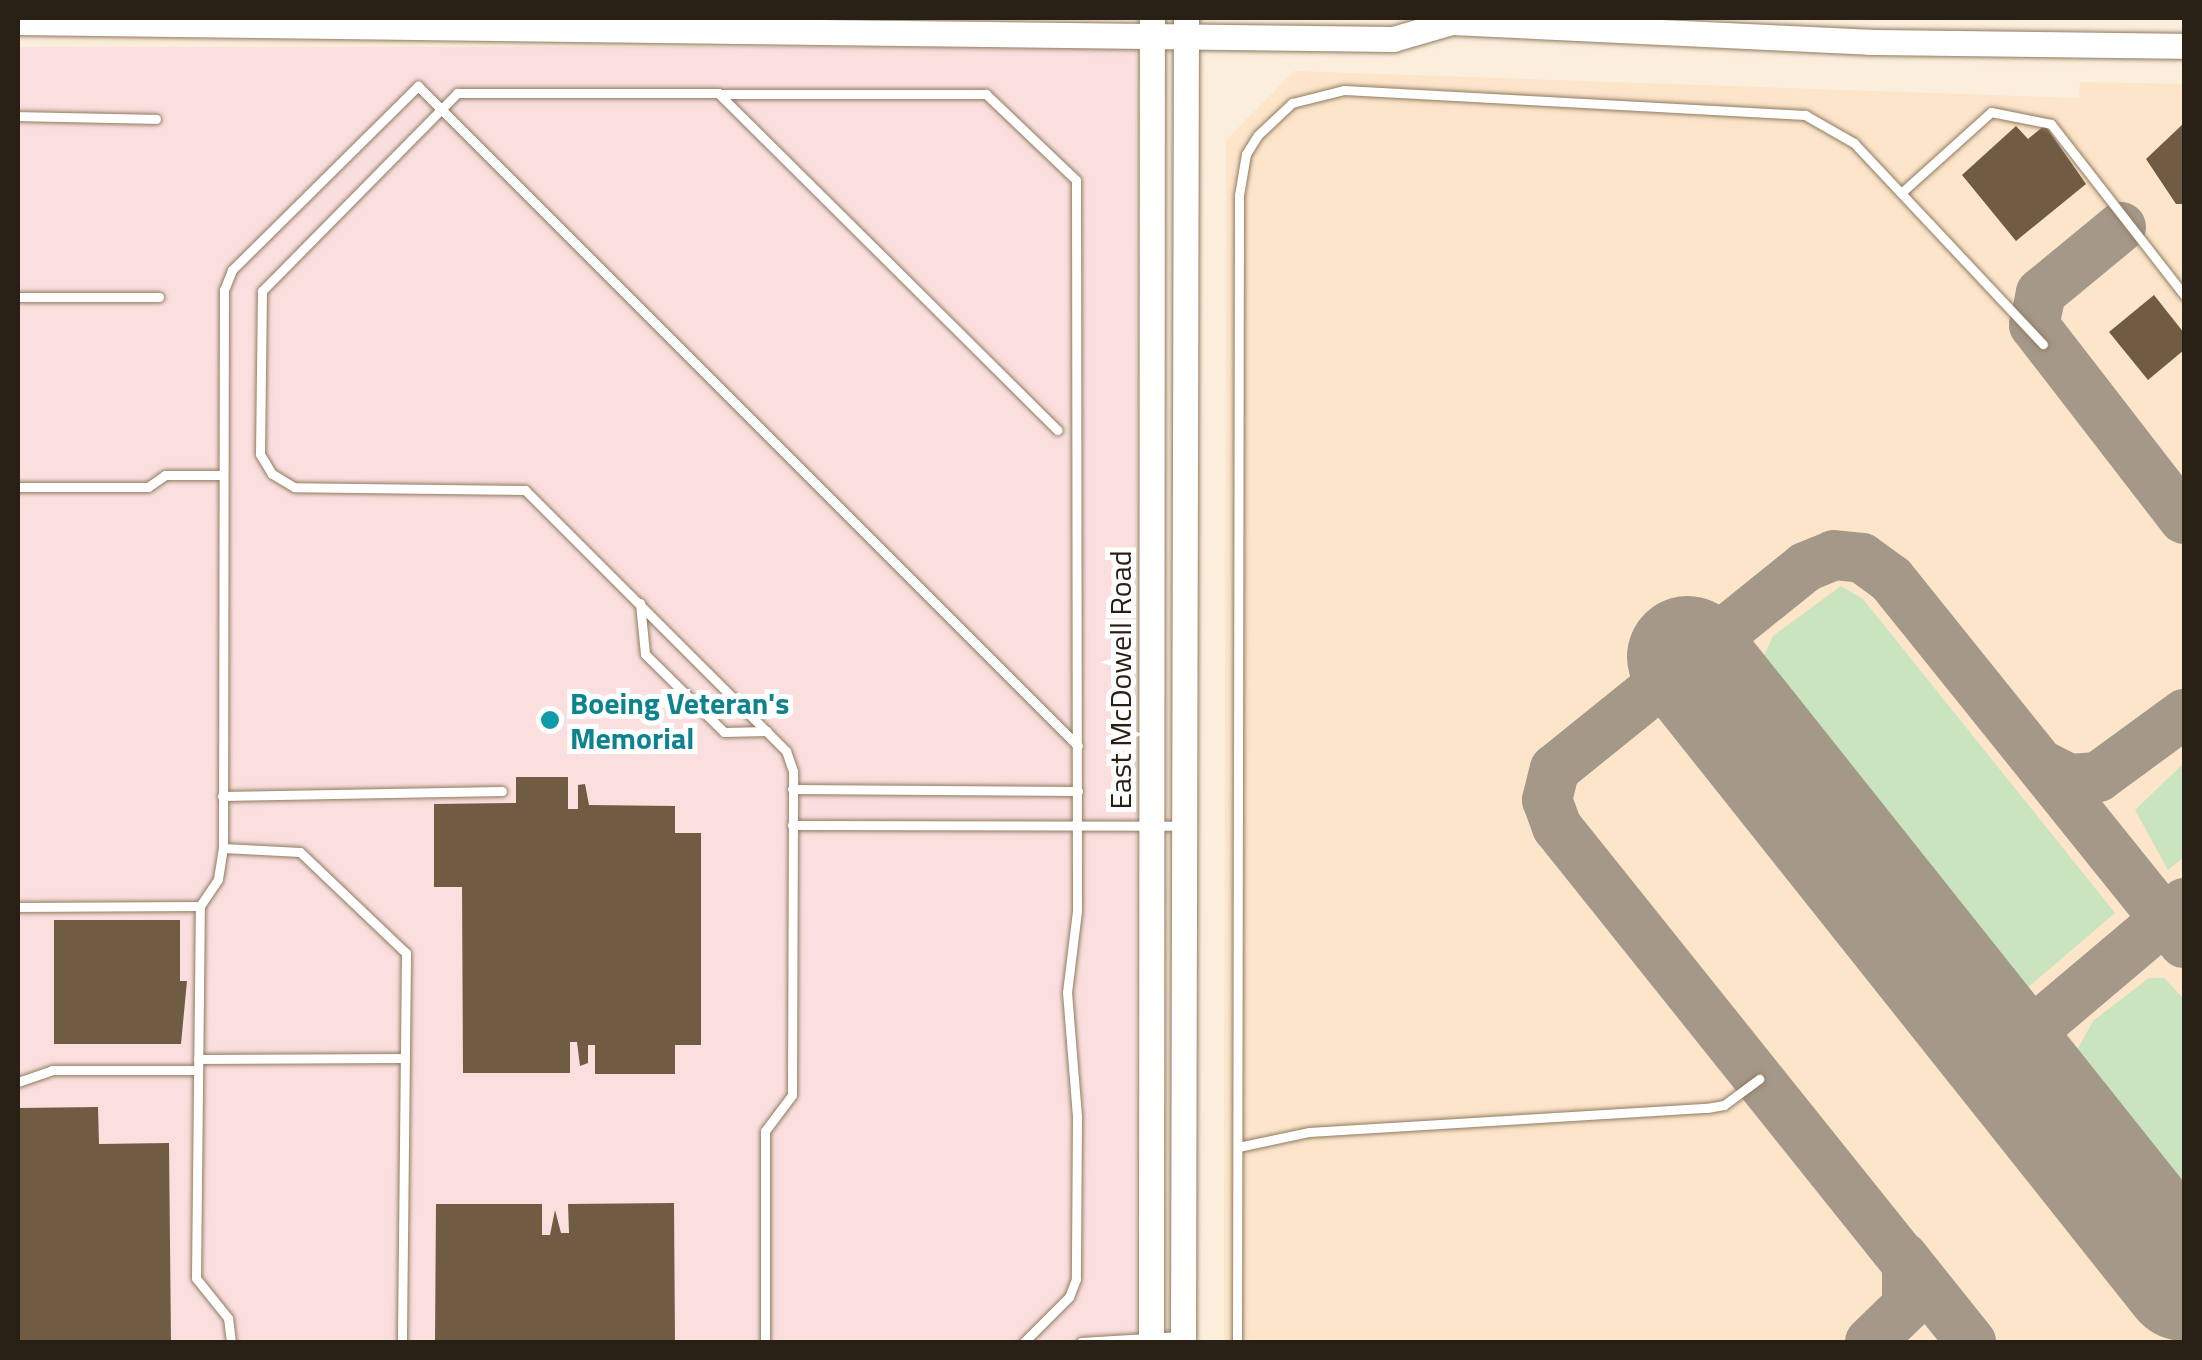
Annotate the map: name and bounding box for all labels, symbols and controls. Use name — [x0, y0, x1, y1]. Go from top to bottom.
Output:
street label: East McDowell Road — [1102, 550, 1138, 810]
place label: Boeing Veteran's Memorial — [570, 685, 789, 756]
marker: Boeing Veteran's Memorial — [539, 709, 561, 731]

